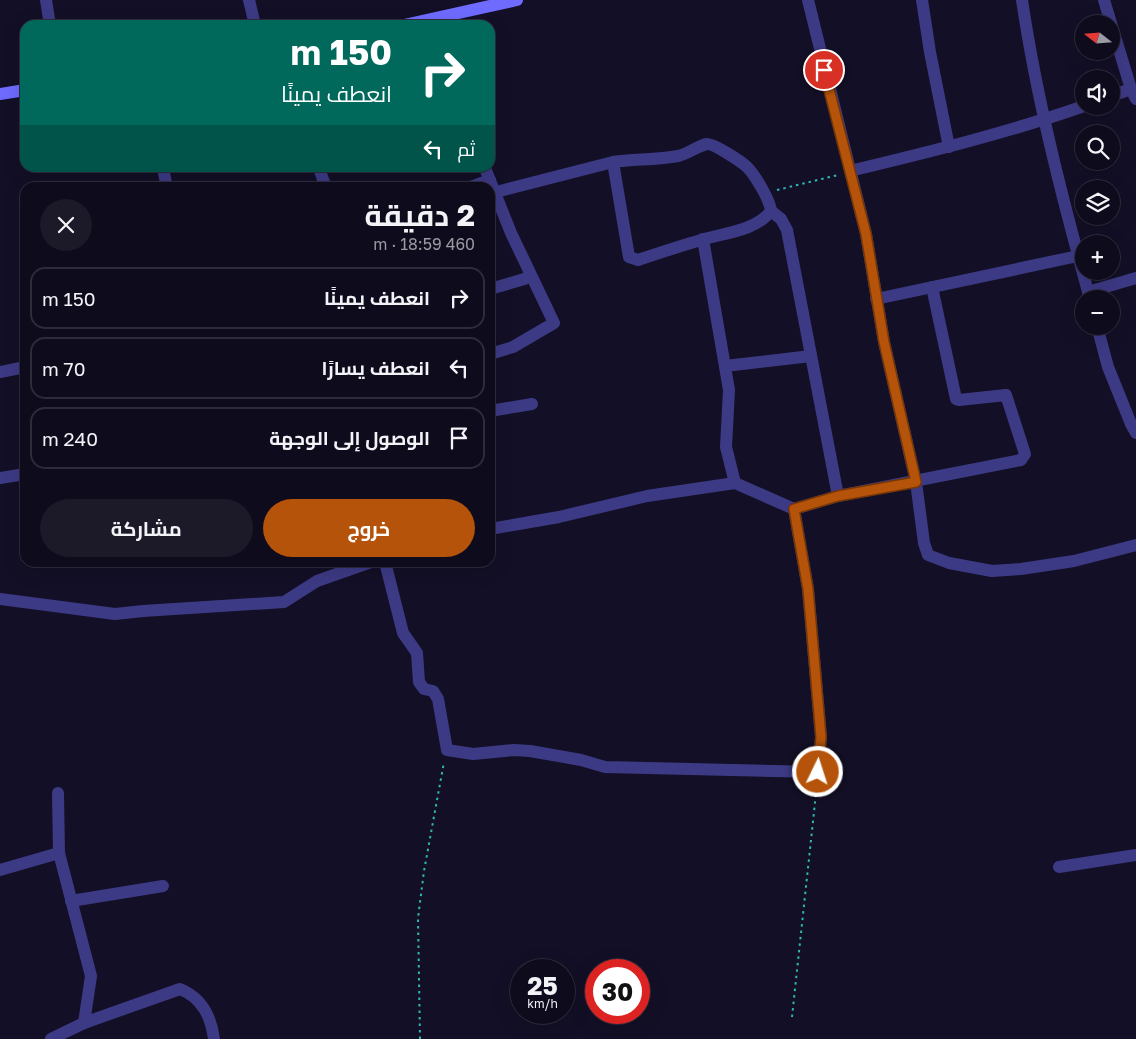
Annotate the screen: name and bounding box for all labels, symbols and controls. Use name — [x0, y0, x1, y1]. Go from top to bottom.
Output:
north arrow — [1075, 15, 1120, 60]
map controls — [1075, 15, 1120, 335]
text: 150 m — [290, 31, 392, 73]
icon: right — [410, 40, 475, 105]
pin — [803, 49, 845, 91]
icon: arrive — [810, 56, 838, 84]
button: sound — [1075, 70, 1120, 115]
text: انعطف يمينًا — [281, 80, 392, 107]
button: search — [1075, 125, 1120, 170]
icon: left — [419, 135, 447, 163]
text: ثم — [457, 137, 475, 160]
button: layers — [1075, 180, 1120, 225]
text: 2 دقيقة — [364, 197, 475, 233]
button: close — [40, 199, 92, 251]
text: 460 m · 18:59 — [373, 234, 475, 254]
button: + — [1075, 235, 1120, 280]
icon: right — [445, 284, 473, 312]
text: انعطف يمينًا — [324, 286, 430, 309]
text: 150 m — [42, 287, 96, 310]
button: − — [1075, 290, 1120, 335]
icon: left — [445, 354, 473, 382]
text: انعطف يسارًا — [322, 356, 430, 379]
text: 70 m — [42, 357, 85, 380]
icon: arrive — [445, 424, 473, 452]
text: الوصول إلى الوجهة — [269, 426, 430, 449]
text: 240 m — [42, 427, 98, 450]
button: مشاركة — [40, 499, 253, 557]
button: خروج — [263, 499, 475, 557]
position arrow — [791, 745, 843, 797]
speed limit sign: 30 — [585, 959, 650, 1024]
text: 25 — [527, 970, 558, 1001]
text: km/h — [527, 996, 558, 1011]

